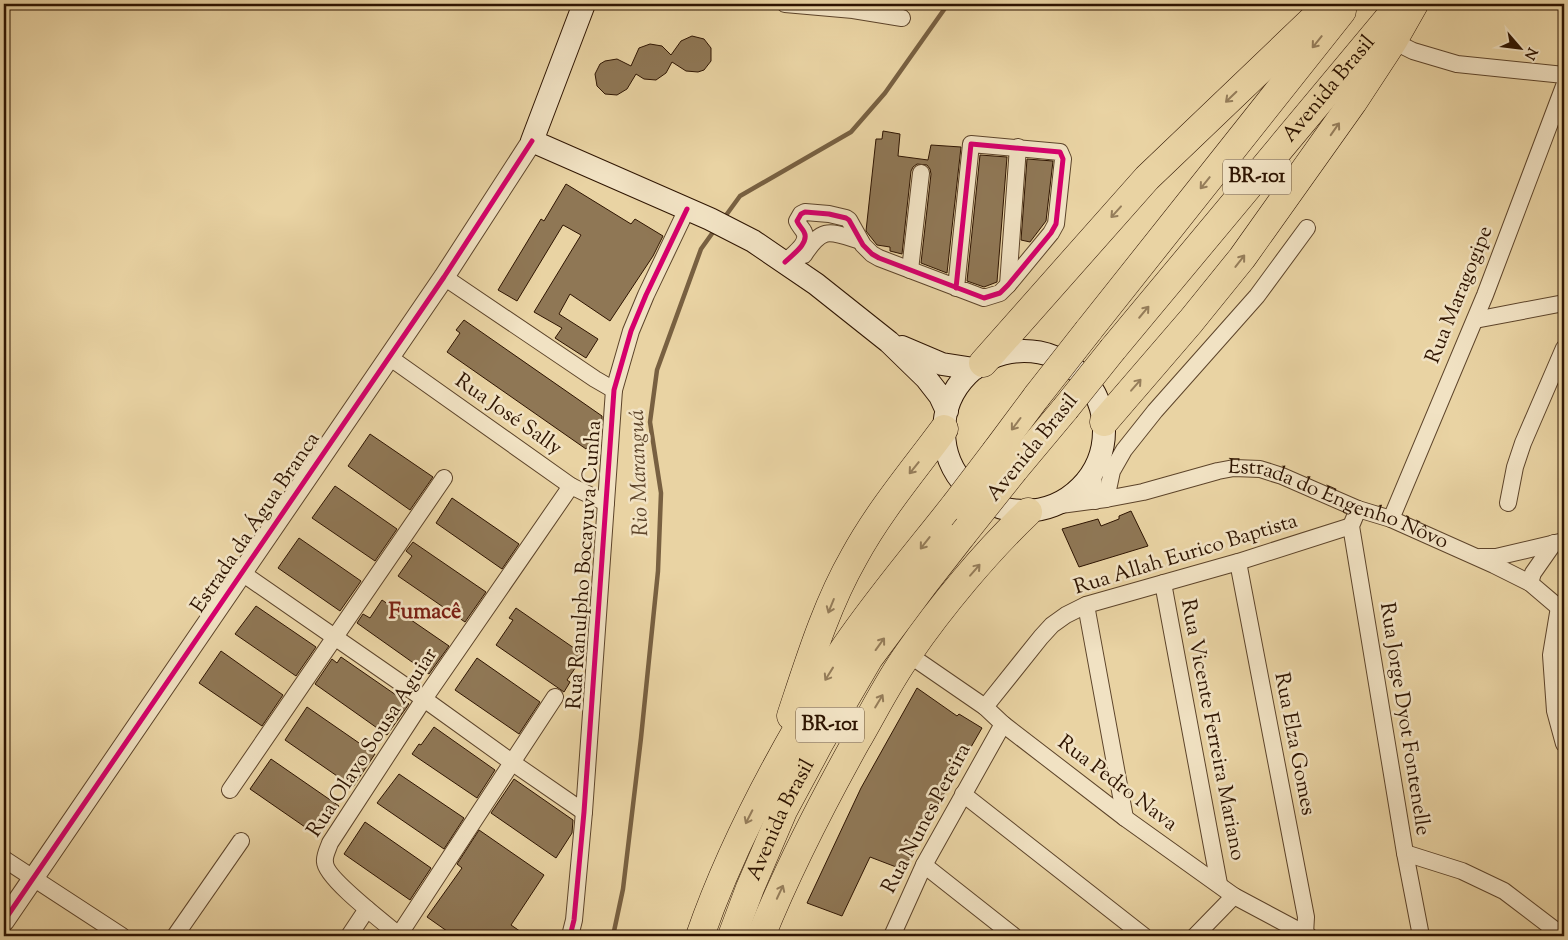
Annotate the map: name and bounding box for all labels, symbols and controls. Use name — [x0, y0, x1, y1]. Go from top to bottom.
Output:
north arrow — [1496, 22, 1546, 72]
street label: Avenida Brasil — [1276, 29, 1383, 149]
one-way arrow — [1312, 35, 1323, 48]
text: N — [1518, 44, 1541, 63]
one-way arrow — [1225, 91, 1237, 103]
one-way arrow — [1330, 122, 1340, 136]
road number: BR-101 — [1223, 160, 1291, 194]
one-way arrow — [1200, 176, 1211, 189]
one-way arrow — [1110, 205, 1122, 218]
street label: Rua Maragogipe — [1419, 222, 1501, 368]
one-way arrow — [1235, 254, 1245, 268]
one-way arrow — [1139, 306, 1150, 319]
street label: Rua José Sally — [448, 367, 568, 463]
one-way arrow — [1130, 379, 1141, 392]
street label: Avenida Brasil — [980, 387, 1086, 508]
water label: Rio Maranguá — [622, 409, 658, 537]
one-way arrow — [1011, 417, 1022, 430]
street label: Rua Ranulpho Bocayuva Cunha — [560, 419, 610, 710]
street label: Estrada da Água Branca — [184, 426, 328, 620]
street label: Estrada do Engenho Nôvo — [1227, 453, 1453, 558]
one-way arrow — [909, 461, 920, 474]
street label: Rua Allah Eurico Baptista — [1070, 507, 1302, 603]
one-way arrow — [920, 536, 931, 549]
one-way arrow — [969, 563, 980, 576]
district label: Fumacê — [389, 597, 461, 629]
street label: Rua Vicente Ferreira Mariano — [1172, 597, 1252, 863]
one-way arrow — [825, 599, 834, 614]
street label: Rua Jorge Dyot Fontenelle — [1371, 600, 1437, 838]
one-way arrow — [875, 637, 885, 651]
street label: Rua Olavo Sousa Aguiar — [300, 642, 446, 844]
one-way arrow — [824, 667, 834, 681]
street label: Rua Elza Gomes — [1265, 670, 1323, 818]
one-way arrow — [875, 694, 885, 708]
road number: BR-101 — [796, 708, 864, 742]
street label: Rua Pedro Nava — [1051, 729, 1184, 839]
street label: Rua Nunes Pereira — [875, 738, 979, 899]
street label: Avenida Brasil — [740, 754, 823, 886]
one-way arrow — [744, 810, 754, 825]
one-way arrow — [775, 884, 785, 899]

